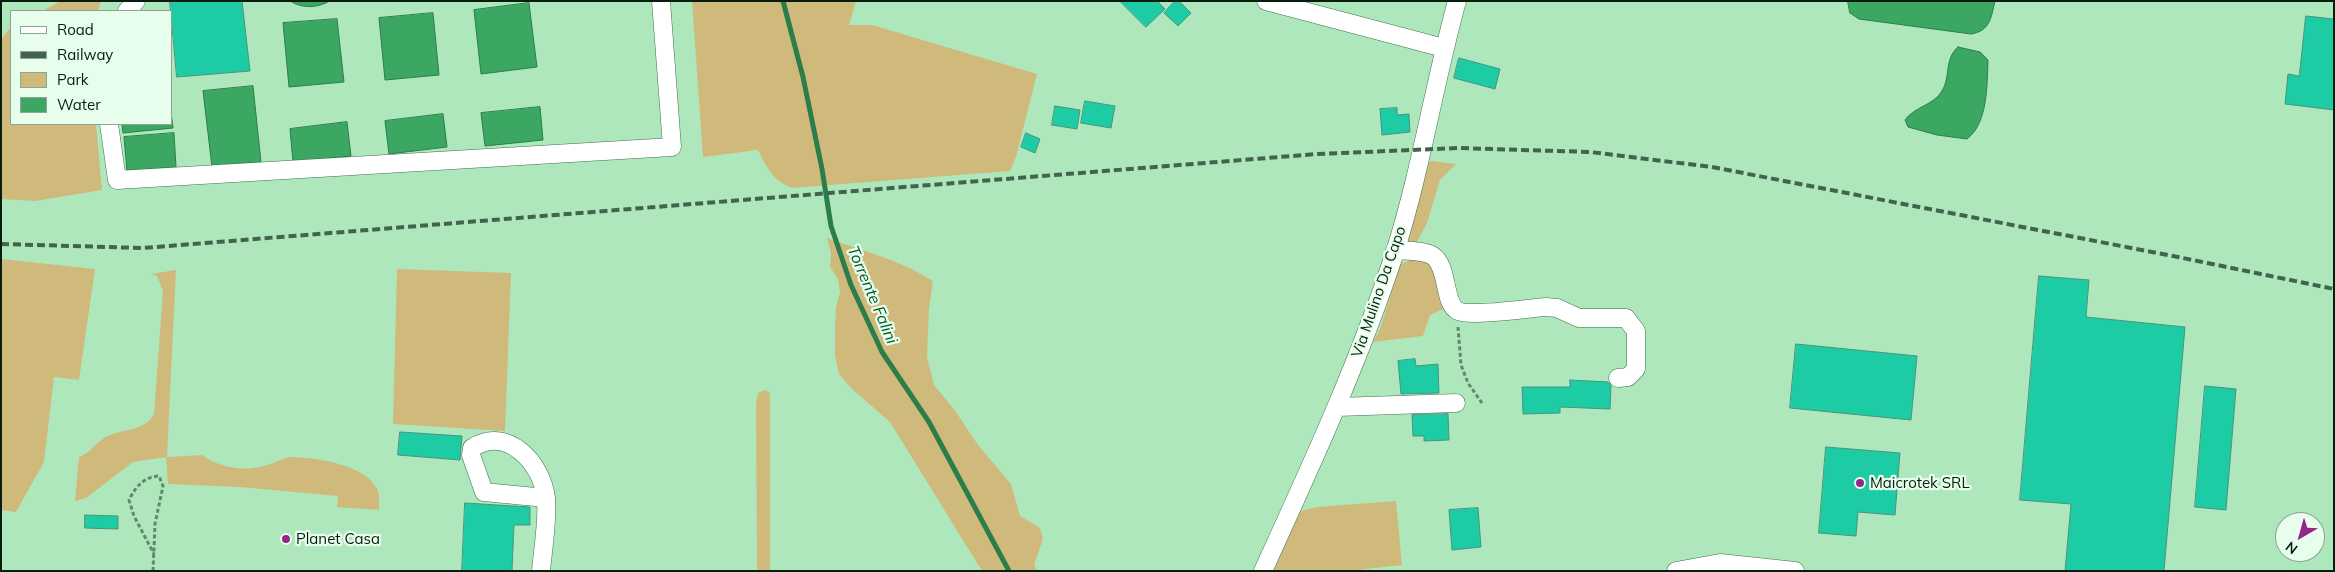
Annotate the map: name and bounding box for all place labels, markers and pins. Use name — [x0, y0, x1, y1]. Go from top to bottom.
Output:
place label: Maicrotek SRL — [1870, 474, 1970, 492]
marker: Maicrotek SRL — [1854, 477, 1866, 489]
place label: Planet Casa — [296, 530, 380, 548]
marker: Planet Casa — [280, 533, 292, 545]

